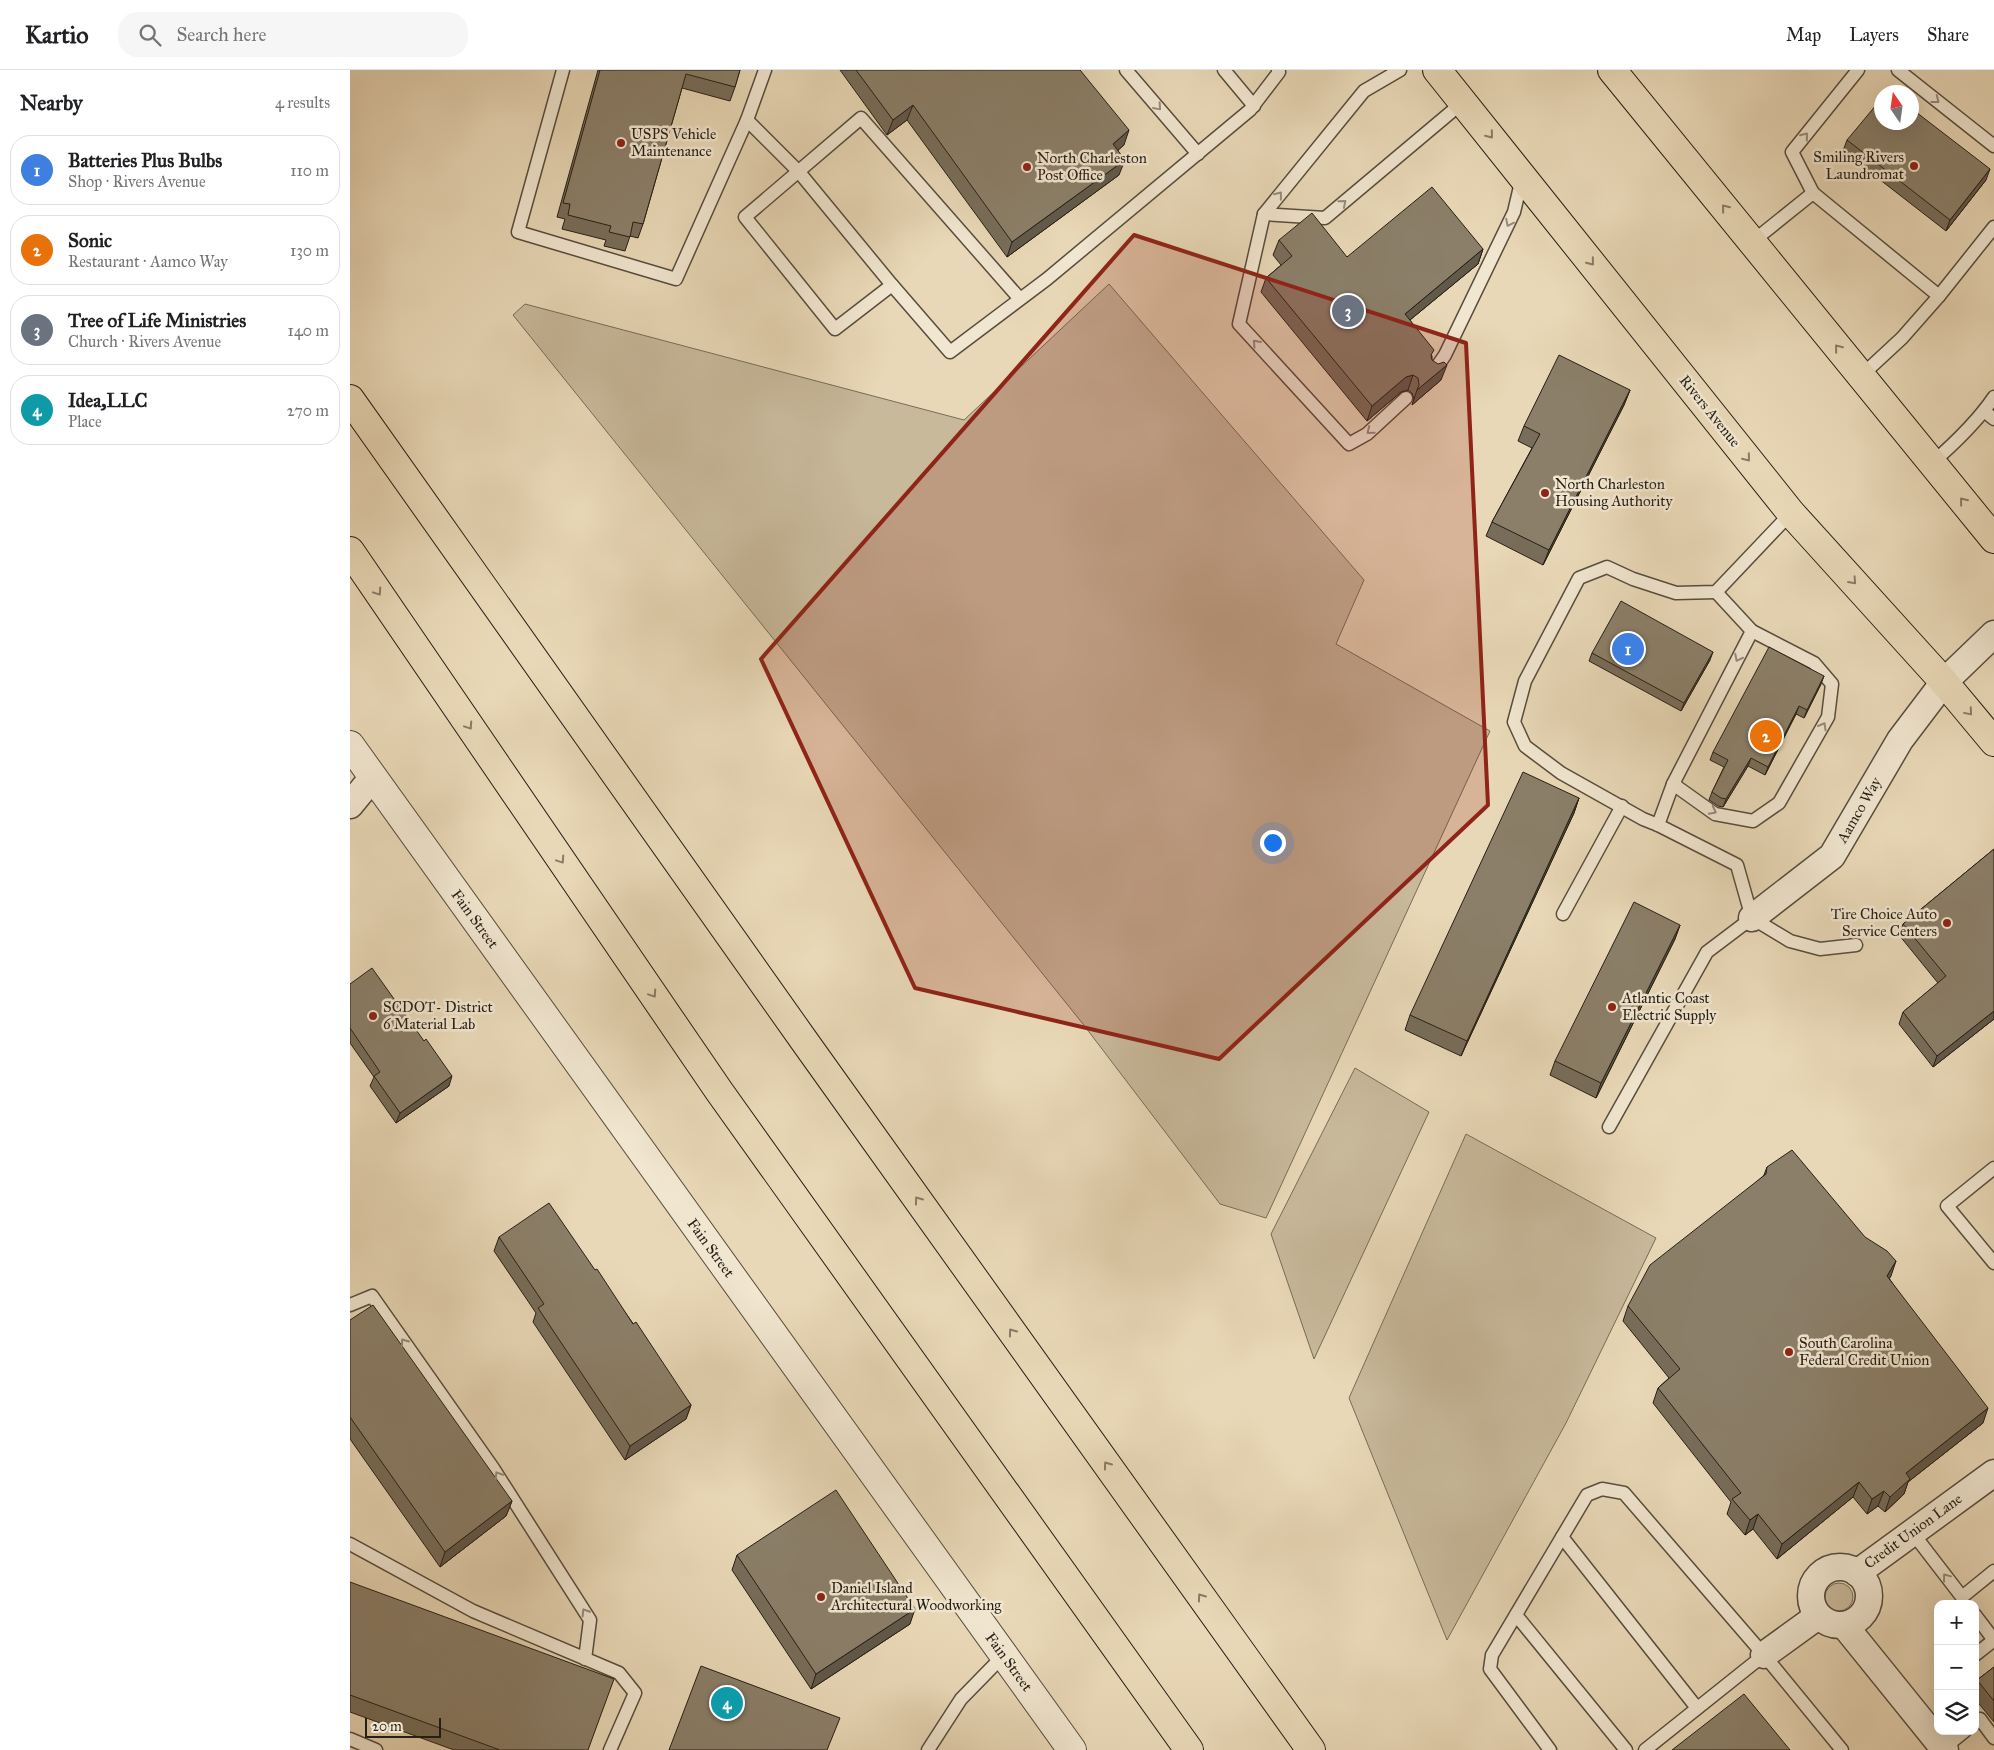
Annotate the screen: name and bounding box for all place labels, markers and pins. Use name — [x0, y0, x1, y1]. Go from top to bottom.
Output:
place label: USPS Vehicle Maintenance — [631, 125, 716, 160]
marker: USPS Vehicle Maintenance — [615, 137, 627, 149]
place label: Smiling Rivers Laundromat — [1813, 148, 1905, 183]
place label: North Charleston Post Office — [1037, 149, 1147, 184]
marker: Smiling Rivers Laundromat — [1908, 160, 1920, 172]
marker: North Charleston Post Office — [1021, 161, 1033, 173]
pin: 3 — [1332, 292, 1364, 330]
place label: North Charleston Housing Authority — [1555, 475, 1674, 510]
marker: North Charleston Housing Authority — [1539, 487, 1551, 499]
pin: 1 — [1612, 630, 1644, 668]
pin: 2 — [1750, 717, 1782, 755]
place label: Tire Choice Auto Service Centers — [1831, 905, 1937, 940]
marker: Tire Choice Auto Service Centers — [1941, 917, 1953, 929]
place label: Atlantic Coast Electric Supply — [1621, 989, 1717, 1024]
place label: SCDOT- District 6 Material Lab — [383, 998, 494, 1033]
marker: Atlantic Coast Electric Supply — [1606, 1001, 1618, 1013]
marker: SCDOT- District 6 Material Lab — [367, 1010, 379, 1022]
place label: South Carolina Federal Credit Union — [1799, 1334, 1929, 1369]
marker: South Carolina Federal Credit Union — [1783, 1346, 1795, 1358]
place label: Daniel Island Architectural Woodworking — [830, 1579, 1002, 1614]
marker: Daniel Island Architectural Woodworking — [815, 1591, 827, 1603]
pin: 4 — [711, 1684, 743, 1722]

